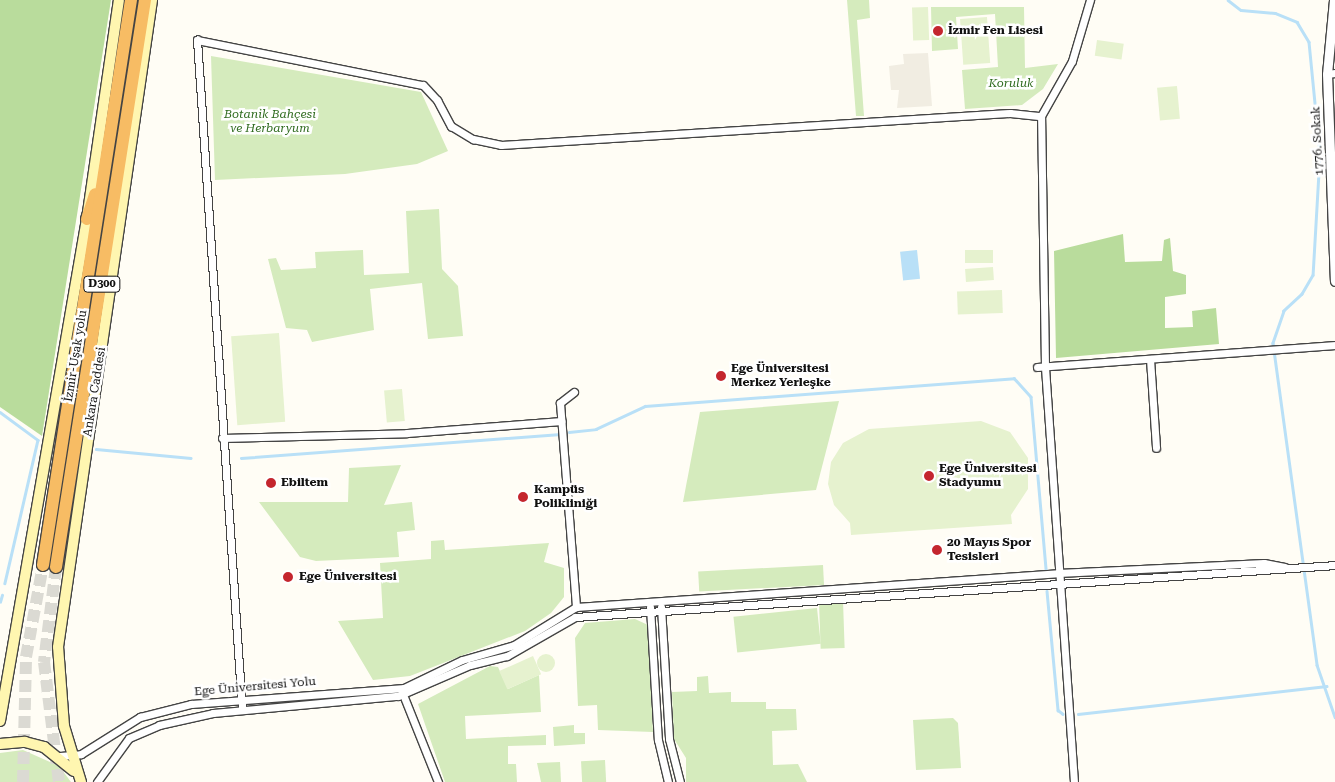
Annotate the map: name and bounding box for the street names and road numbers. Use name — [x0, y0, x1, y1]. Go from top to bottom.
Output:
street label: 1776. Sokak — [1309, 106, 1327, 176]
road number: D300 — [83, 276, 121, 292]
street label: İzmir-Uşak yolu — [62, 309, 90, 403]
street label: Ankara Caddesi — [81, 346, 109, 438]
street label: Ege Üniversitesi Yolu — [194, 675, 316, 699]

